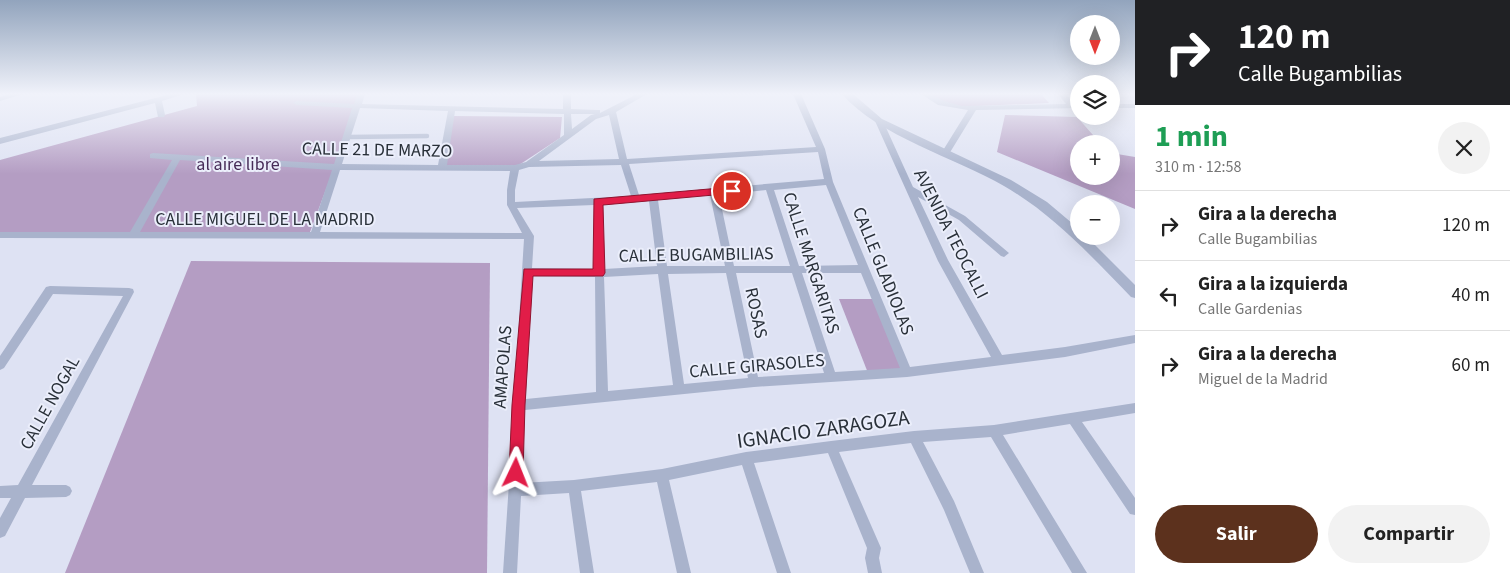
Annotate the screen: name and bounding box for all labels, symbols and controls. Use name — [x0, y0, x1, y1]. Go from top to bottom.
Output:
text: 120 m — [1238, 12, 1330, 62]
north arrow — [1070, 15, 1120, 65]
map controls — [1070, 15, 1120, 245]
icon: right — [1155, 20, 1220, 85]
text: Calle Bugambilias — [1238, 58, 1402, 90]
button: layers — [1070, 75, 1120, 125]
text: 1 min — [1155, 115, 1228, 158]
button: close — [1438, 122, 1490, 174]
button: + — [1070, 135, 1120, 185]
street label: CALLE 21 DE MARZO — [302, 136, 453, 164]
park label: al aire libre — [196, 152, 280, 177]
text: 310 m · 12:58 — [1155, 156, 1242, 178]
street label: AVENIDA TEOCALLI — [908, 165, 994, 303]
pin — [711, 170, 753, 212]
icon: arrive — [718, 177, 746, 205]
street label: CALLE MARGARITAS — [776, 189, 846, 337]
button: − — [1070, 195, 1120, 245]
text: Gira a la derecha — [1198, 201, 1337, 228]
street label: CALLE GLADIOLAS — [846, 203, 920, 339]
street label: CALLE MIGUEL DE LA MADRID — [155, 207, 375, 232]
icon: right — [1155, 212, 1183, 240]
text: 120 m — [1442, 212, 1490, 239]
text: Calle Bugambilias — [1198, 228, 1317, 250]
street label: CALLE BUGAMBILIAS — [618, 241, 774, 269]
text: Gira a la izquierda — [1198, 271, 1348, 298]
icon: left — [1155, 282, 1183, 310]
text: 40 m — [1452, 282, 1490, 309]
street label: ROSAS — [738, 285, 774, 341]
text: Calle Gardenias — [1198, 298, 1302, 320]
street label: AMAPOLAS — [488, 325, 518, 409]
text: Gira a la derecha — [1198, 341, 1337, 368]
street label: CALLE GIRASOLES — [688, 348, 826, 384]
street label: CALLE NOGAL — [14, 351, 86, 454]
icon: right — [1155, 352, 1183, 380]
text: 60 m — [1452, 352, 1490, 379]
text: Miguel de la Madrid — [1198, 368, 1328, 390]
street label: IGNACIO ZARAGOZA — [735, 402, 912, 456]
position arrow — [489, 446, 541, 498]
button: Salir — [1155, 505, 1318, 563]
button: Compartir — [1328, 505, 1490, 563]

